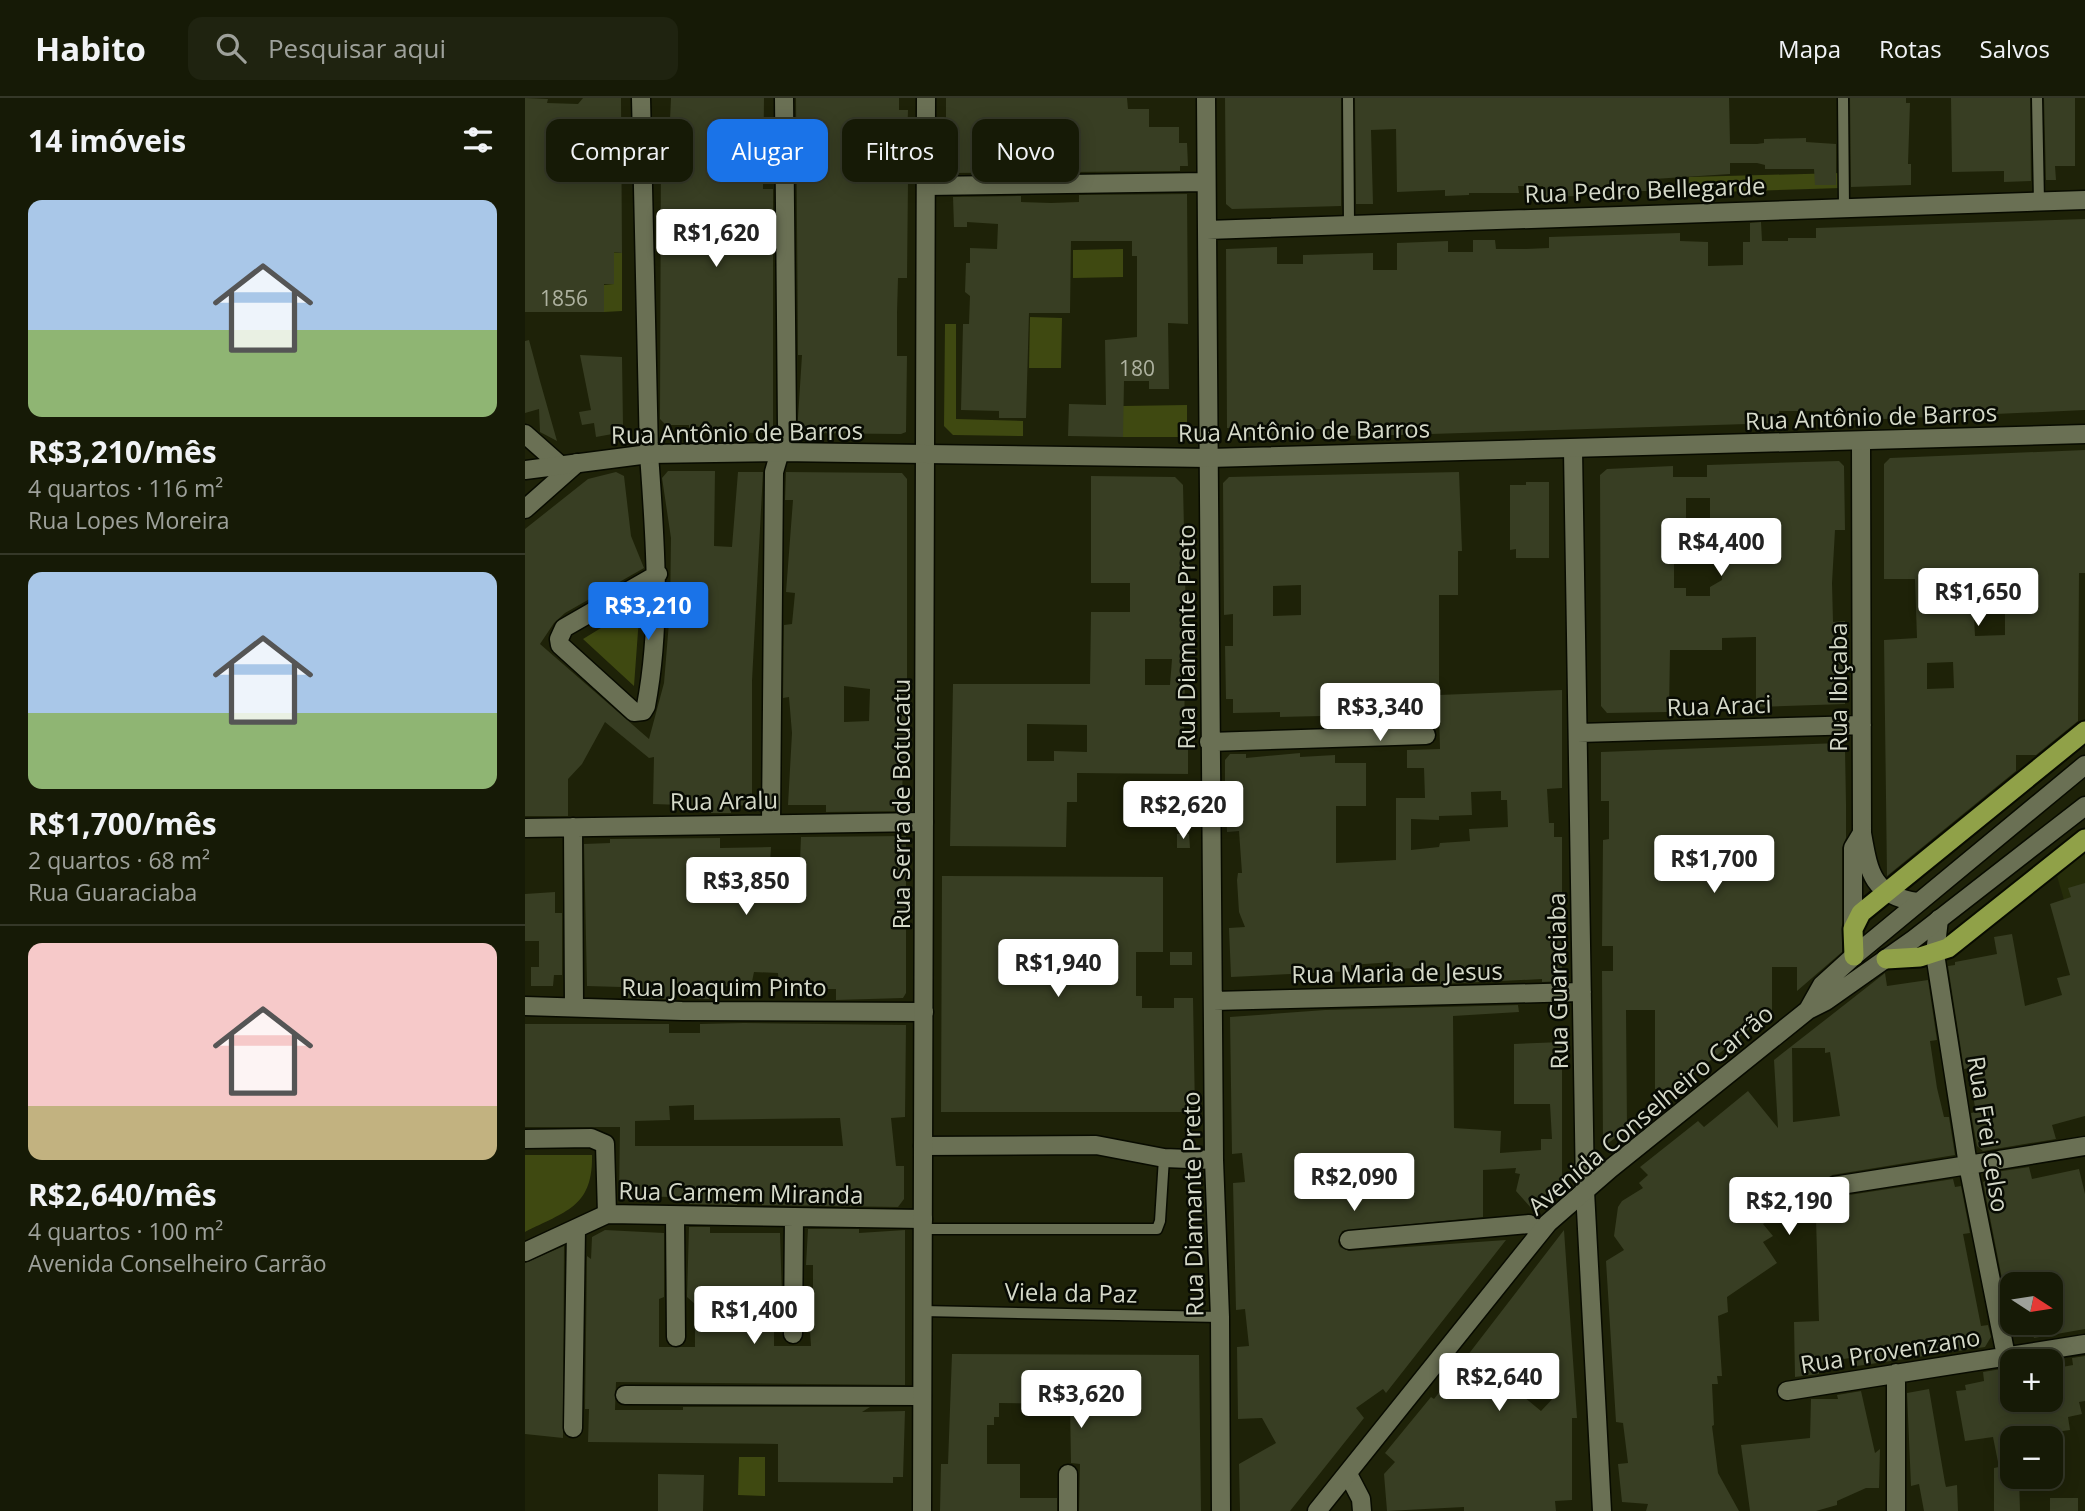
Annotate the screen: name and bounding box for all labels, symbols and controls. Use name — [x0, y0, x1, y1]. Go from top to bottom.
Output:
search box — [188, 17, 678, 80]
text: Habito — [35, 26, 146, 71]
icon: search — [212, 29, 250, 67]
text: Pesquisar aqui — [268, 30, 446, 66]
text: Mapa — [1778, 32, 1841, 65]
text: Rotas — [1879, 32, 1942, 65]
text: Salvos — [1980, 32, 2050, 65]
chip: Comprar — [546, 119, 693, 182]
chip: Alugar — [707, 119, 828, 182]
chip: Filtros — [842, 119, 958, 182]
chip: Novo — [972, 119, 1079, 182]
text: 14 imóveis — [28, 120, 186, 161]
icon: filters — [459, 121, 497, 159]
street label: Rua Pedro Bellegarde — [1524, 168, 1766, 210]
pin: R$1,620 — [651, 209, 781, 269]
text: R$1,620 — [672, 216, 760, 248]
icon: home — [200, 245, 326, 371]
house number: 1856 — [540, 284, 588, 312]
house number: 180 — [1119, 354, 1155, 382]
street label: Rua Antônio de Barros — [1744, 395, 1998, 437]
street label: Rua Antônio de Barros — [1178, 411, 1430, 449]
street label: Rua Antônio de Barros — [611, 413, 863, 451]
text: R$3,210/mês — [28, 431, 217, 472]
text: 4 quartos · 116 m² — [28, 472, 223, 504]
text: Rua Lopes Moreira — [28, 504, 230, 536]
pin: R$4,400 — [1656, 518, 1786, 578]
street label: Rua Diamante Preto — [1169, 524, 1202, 750]
text: R$4,400 — [1677, 525, 1765, 557]
pin: R$1,650 — [1913, 568, 2043, 628]
text: R$1,650 — [1934, 575, 2022, 607]
pin: R$3,210 — [583, 582, 713, 642]
text: R$3,210 — [604, 589, 692, 621]
icon: home — [200, 617, 326, 743]
street label: Rua Ibiçaba — [1821, 622, 1854, 752]
street label: Rua Serra de Botucatu — [884, 679, 917, 929]
pin: R$3,340 — [1315, 684, 1445, 743]
street label: Rua Araci — [1666, 687, 1772, 723]
text: R$3,340 — [1336, 690, 1424, 722]
pin: R$2,620 — [1118, 782, 1248, 841]
street label: Rua Aralu — [670, 783, 778, 817]
text: R$2,620 — [1139, 788, 1227, 820]
text: R$1,700/mês — [28, 803, 217, 844]
pin: R$1,700 — [1649, 836, 1779, 895]
text: R$1,700 — [1670, 842, 1758, 874]
text: 2 quartos · 68 m² — [28, 844, 210, 876]
pin: R$3,850 — [681, 858, 811, 917]
text: R$3,850 — [702, 864, 790, 896]
text: Rua Guaraciaba — [28, 876, 197, 908]
street label: Rua Guaraciaba — [1539, 892, 1575, 1070]
pin: R$1,940 — [993, 940, 1123, 999]
text: R$1,940 — [1014, 946, 1102, 978]
street label: Rua Maria de Jesus — [1291, 954, 1503, 990]
street label: Rua Joaquim Pinto — [621, 970, 827, 1003]
icon: home — [200, 988, 326, 1114]
street label: Avenida Conselheiro Carrão — [1520, 996, 1780, 1222]
street label: Rua Frei Celso — [1960, 1054, 2018, 1214]
street label: Rua Diamante Preto — [1174, 1091, 1210, 1317]
pin: R$2,090 — [1289, 1154, 1419, 1213]
text: R$2,090 — [1310, 1160, 1398, 1192]
street label: Rua Carmem Miranda — [618, 1173, 864, 1211]
text: R$2,640/mês — [28, 1174, 217, 1215]
pin: R$2,190 — [1724, 1178, 1854, 1237]
text: R$2,190 — [1745, 1184, 1833, 1216]
text: 4 quartos · 100 m² — [28, 1215, 223, 1247]
text: Avenida Conselheiro Carrão — [28, 1247, 327, 1279]
north arrow — [2000, 1272, 2063, 1335]
map controls — [2000, 1272, 2063, 1489]
street label: Viela da Paz — [1004, 1274, 1138, 1310]
pin: R$1,400 — [689, 1286, 819, 1346]
text: R$1,400 — [710, 1293, 798, 1325]
street label: Rua Provenzano — [1798, 1319, 1982, 1381]
button: + — [2000, 1349, 2063, 1412]
pin: R$2,640 — [1434, 1354, 1564, 1413]
text: R$2,640 — [1455, 1360, 1543, 1392]
pin: R$3,620 — [1016, 1370, 1146, 1430]
text: R$3,620 — [1037, 1377, 1125, 1409]
button: − — [2000, 1426, 2063, 1489]

